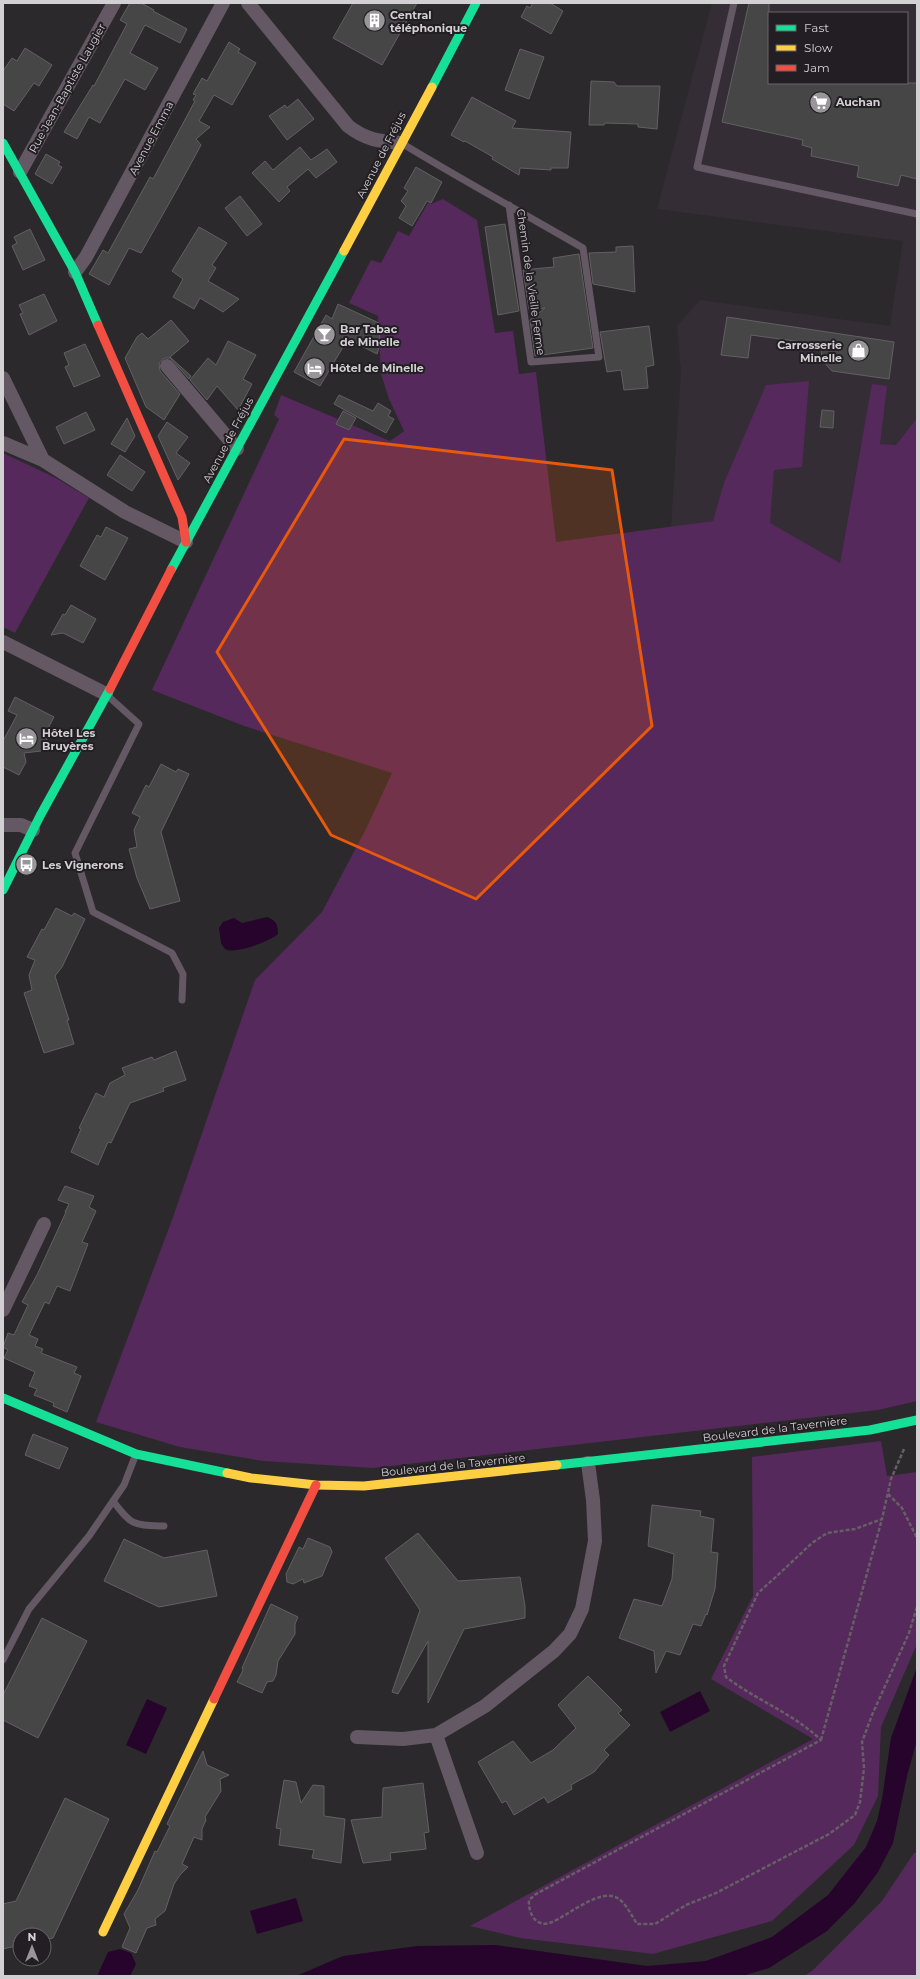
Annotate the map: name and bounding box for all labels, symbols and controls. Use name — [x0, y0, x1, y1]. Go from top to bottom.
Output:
building icon: Central téléphonique — [362, 8, 388, 34]
place label: Central téléphonique — [390, 8, 467, 35]
legend — [768, 12, 908, 84]
text: Fast — [804, 20, 829, 35]
street label: Rue Jean-Baptiste Laugier — [26, 21, 108, 155]
text: Slow — [804, 40, 833, 55]
text: Jam — [803, 60, 830, 75]
supermarket icon: Auchan — [808, 89, 834, 115]
place label: Auchan — [835, 95, 880, 109]
street label: Avenue Emma — [126, 99, 176, 177]
street label: Avenue de Fréjus — [353, 109, 409, 200]
street label: Chemin de la Vieille Ferme — [514, 208, 548, 356]
bar icon: Bar Tabac de Minelle — [312, 322, 338, 348]
place label: Bar Tabac de Minelle — [340, 322, 400, 349]
place label: Carrosserie Minelle — [777, 338, 842, 365]
shop icon: Carrosserie Minelle — [845, 338, 871, 364]
hotel icon: Hôtel de Minelle — [301, 355, 327, 381]
place label: Hôtel de Minelle — [330, 361, 424, 375]
street label: Avenue de Fréjus — [200, 394, 257, 485]
hotel icon: Hôtel Les Bruyères — [13, 726, 39, 752]
place label: Hôtel Les Bruyères — [42, 726, 96, 753]
bus stop icon: Les Vignerons — [14, 852, 40, 878]
place label: Les Vignerons — [42, 858, 124, 872]
street label: Boulevard de la Tavernière — [702, 1413, 848, 1445]
street label: Boulevard de la Tavernière — [380, 1450, 526, 1480]
north arrow — [12, 1927, 52, 1967]
text: N — [28, 1930, 36, 1944]

